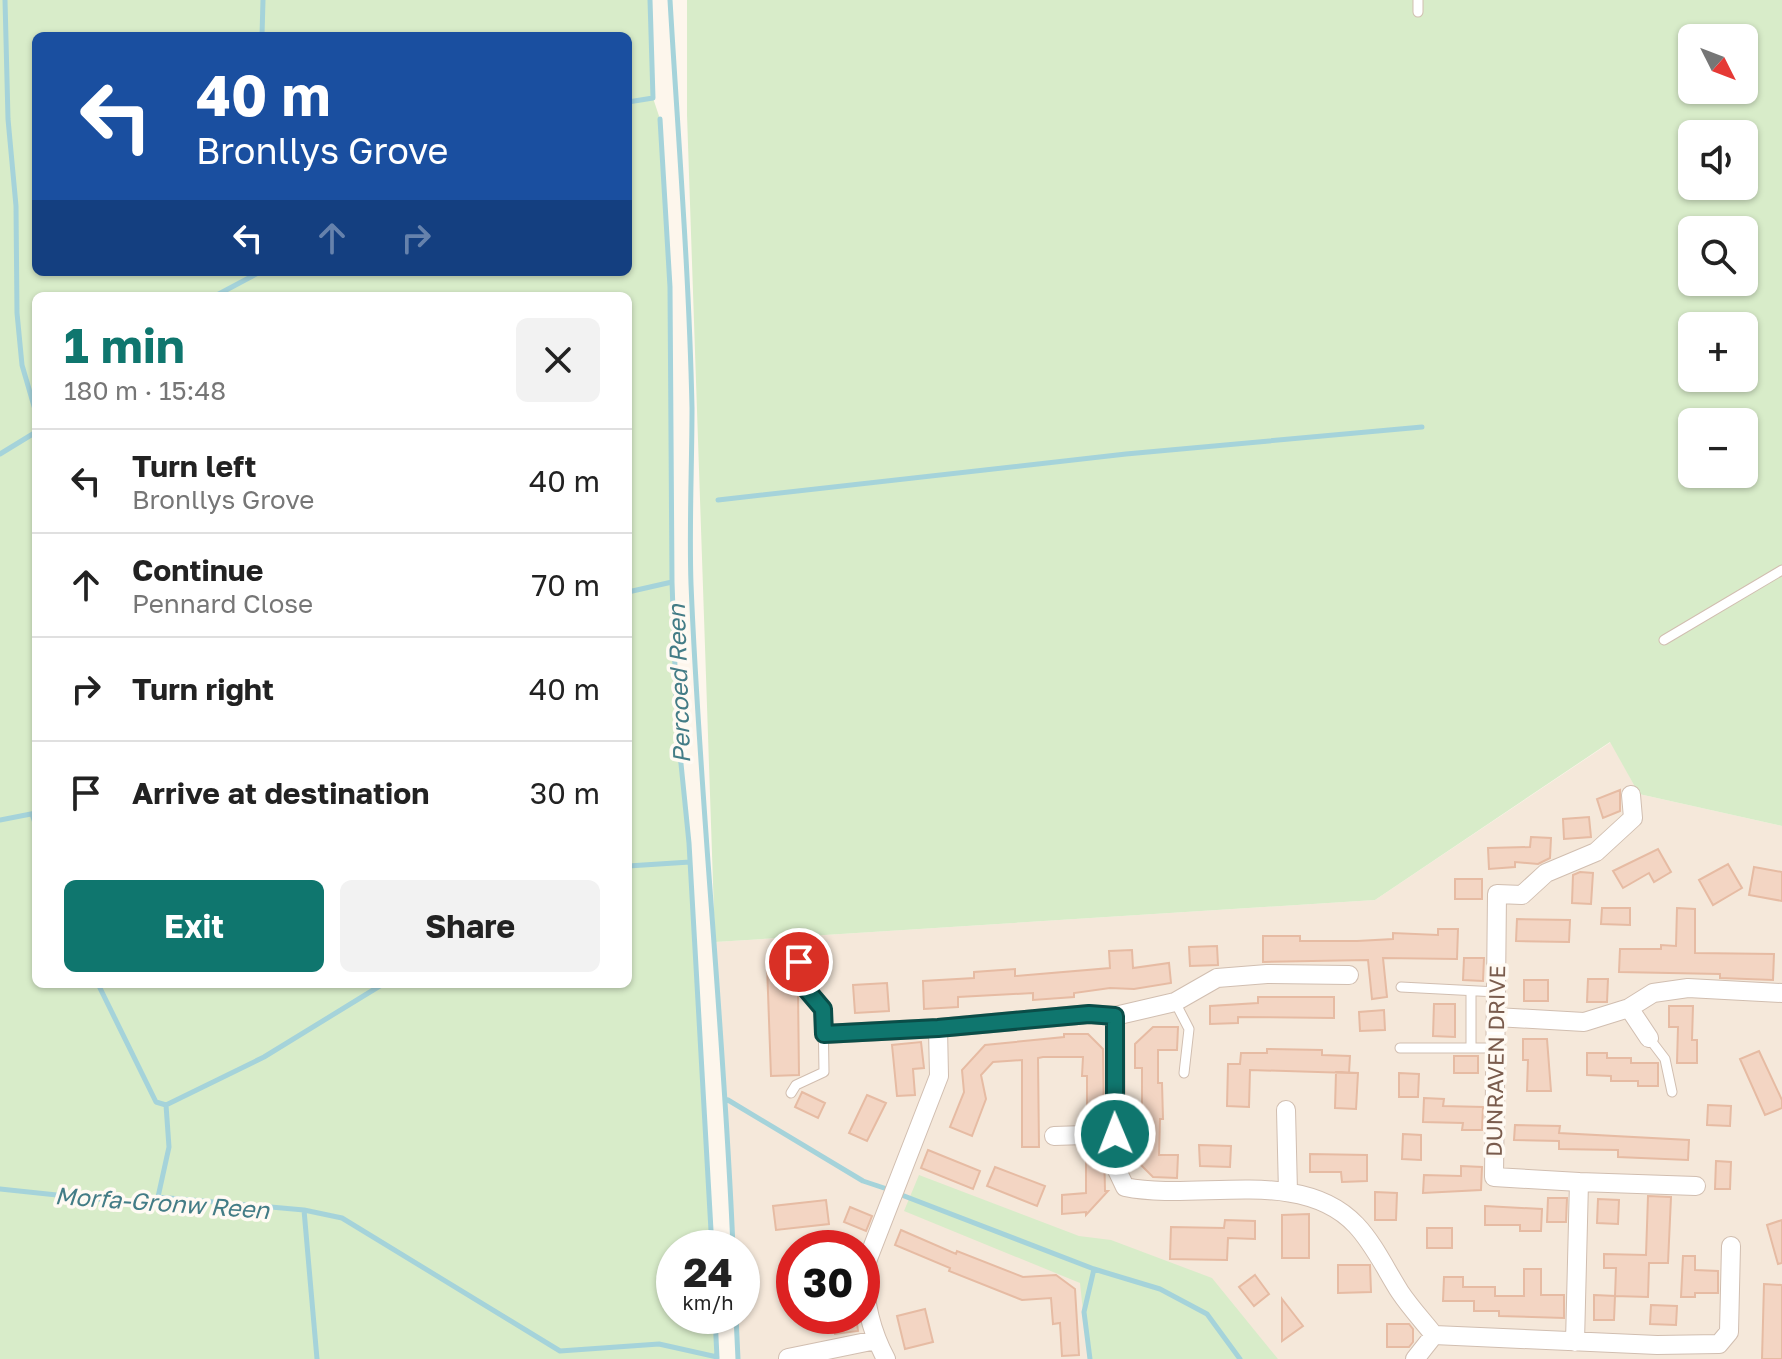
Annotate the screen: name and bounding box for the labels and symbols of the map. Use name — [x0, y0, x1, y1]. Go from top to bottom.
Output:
north arrow — [1678, 24, 1758, 104]
water label: Percoed Reen — [661, 603, 695, 764]
pin — [765, 928, 833, 996]
street label: DUNRAVEN DRIVE — [1480, 965, 1510, 1157]
position arrow — [1073, 1092, 1157, 1176]
water label: Morfa-Gronw Reen — [54, 1180, 271, 1224]
speed limit sign: 30 — [776, 1230, 880, 1334]

